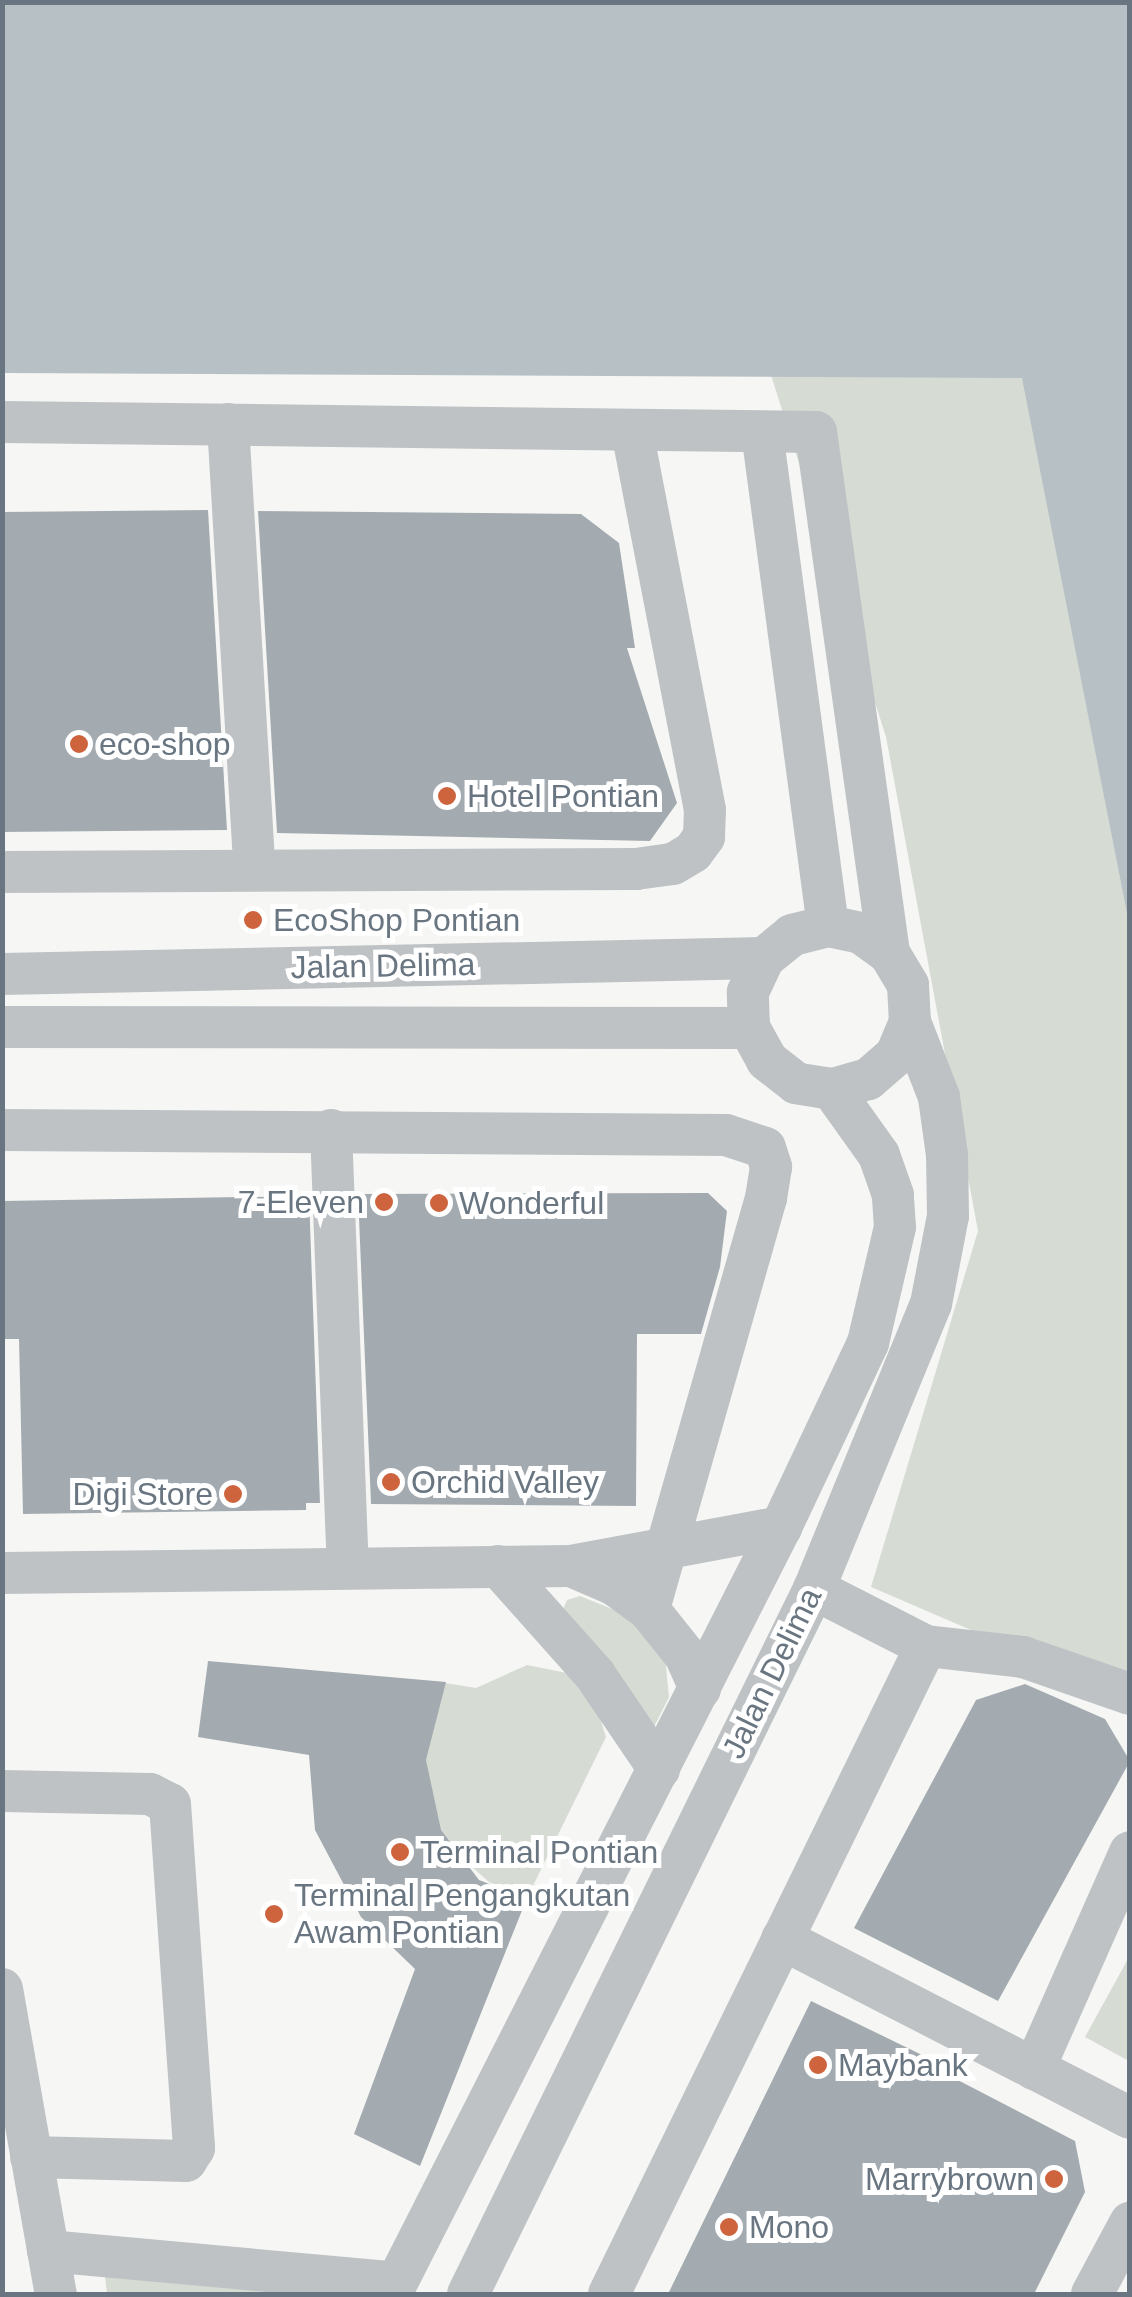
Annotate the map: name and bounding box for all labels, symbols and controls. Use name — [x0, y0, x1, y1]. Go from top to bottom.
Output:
place label: eco-shop — [99, 725, 231, 763]
marker: eco-shop — [68, 733, 90, 755]
place label: Hotel Pontian — [467, 777, 659, 815]
marker: Hotel Pontian — [436, 785, 458, 807]
place label: EcoShop Pontian — [273, 901, 520, 939]
marker: EcoShop Pontian — [242, 909, 264, 931]
street label: Jalan Delima — [290, 945, 476, 987]
place label: 7-Eleven — [238, 1183, 364, 1221]
place label: Wonderful — [459, 1184, 604, 1222]
marker: 7-Eleven — [373, 1191, 395, 1213]
marker: Wonderful — [428, 1192, 450, 1214]
place label: Orchid Valley — [411, 1463, 599, 1501]
marker: Orchid Valley — [380, 1471, 402, 1493]
place label: Digi Store — [72, 1475, 213, 1513]
marker: Digi Store — [222, 1483, 244, 1505]
street label: Jalan Delima — [714, 1581, 830, 1765]
place label: Terminal Pontian — [420, 1833, 658, 1871]
marker: Terminal Pontian — [389, 1841, 411, 1863]
place label: Terminal Pengangkutan Awam Pontian — [294, 1877, 630, 1952]
marker: Terminal Pengangkutan Awam Pontian — [263, 1903, 285, 1925]
place label: Maybank — [838, 2046, 968, 2084]
marker: Maybank — [807, 2054, 829, 2076]
place label: Marrybrown — [865, 2160, 1034, 2198]
marker: Marrybrown — [1043, 2168, 1065, 2190]
place label: Mono — [749, 2208, 829, 2246]
marker: Mono — [718, 2216, 740, 2238]

